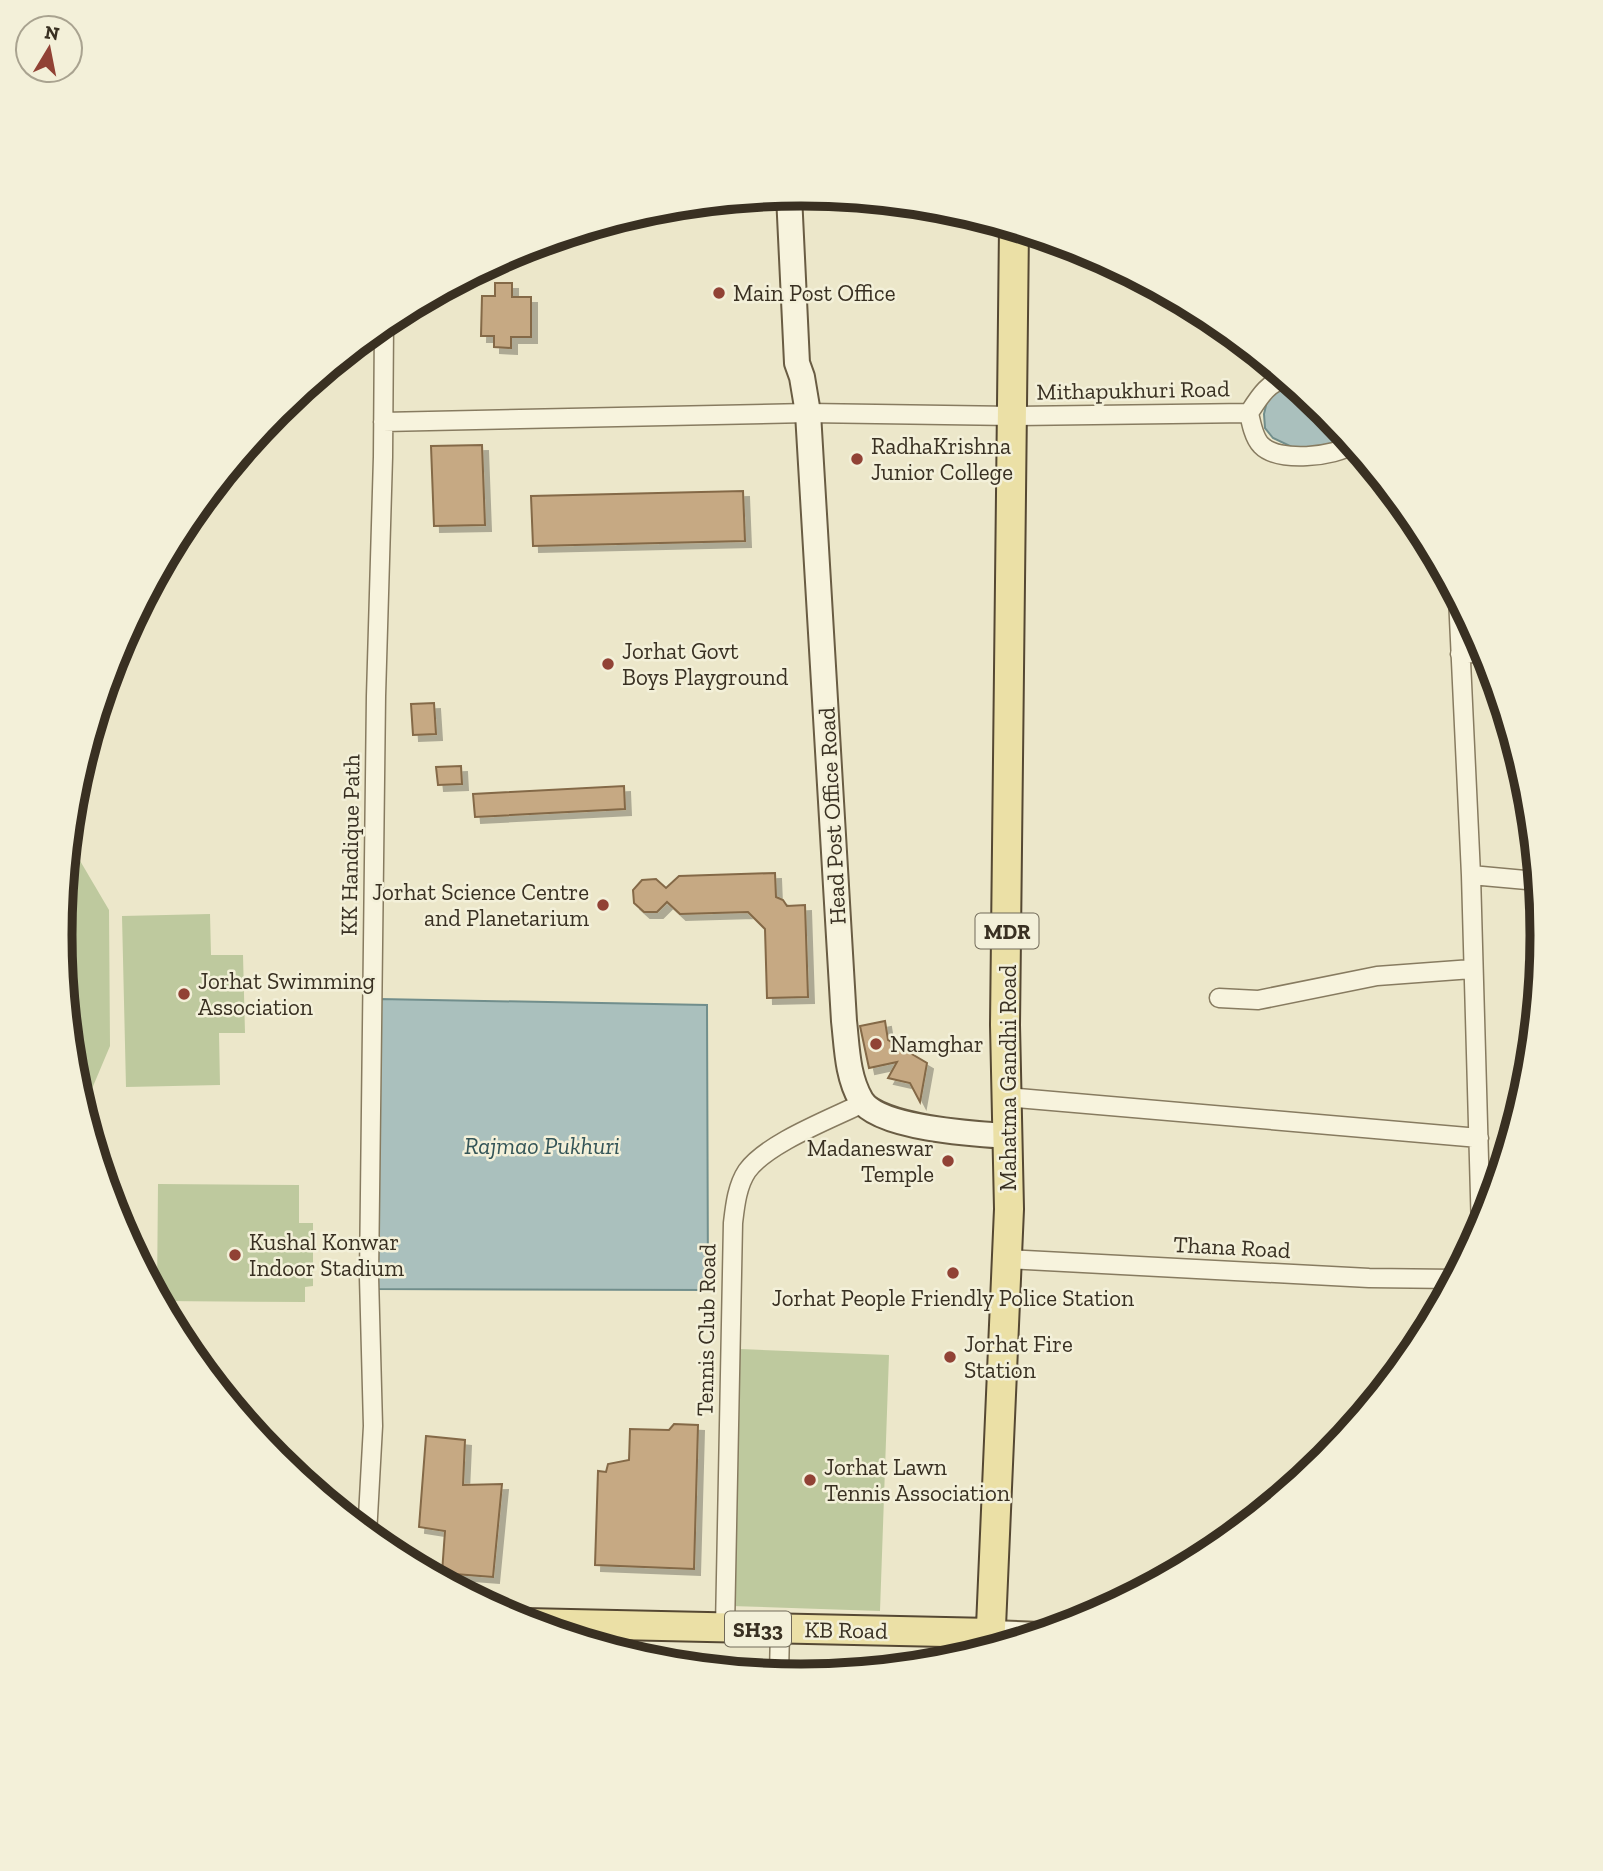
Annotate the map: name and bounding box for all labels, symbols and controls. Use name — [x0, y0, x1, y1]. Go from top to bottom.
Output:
north arrow — [14, 14, 84, 84]
text: N — [43, 20, 61, 45]
place label: Main Post Office — [733, 279, 895, 307]
marker: Main Post Office — [711, 285, 727, 301]
street label: Mithapukhuri Road — [1036, 374, 1230, 406]
place label: RadhaKrishna Junior College — [871, 432, 1013, 486]
marker: RadhaKrishna Junior College — [849, 451, 865, 467]
place label: Jorhat Govt Boys Playground — [622, 637, 789, 691]
marker: Jorhat Govt Boys Playground — [600, 656, 616, 672]
street label: Head Post Office Road — [812, 706, 852, 925]
street label: KK Handique Path — [334, 754, 366, 936]
place label: Jorhat Science Centre and Planetarium — [372, 878, 589, 932]
marker: Jorhat Science Centre and Planetarium — [595, 897, 611, 913]
road number: MDR — [976, 914, 1038, 948]
street label: Mahatma Gandhi Road — [994, 964, 1022, 1191]
place label: Jorhat Swimming Association — [198, 967, 375, 1021]
marker: Jorhat Swimming Association — [176, 986, 192, 1002]
place label: Namghar — [890, 1030, 984, 1058]
marker: Namghar — [868, 1036, 884, 1052]
water label: Rajmao Pukhuri — [464, 1131, 620, 1160]
place label: Madaneswar Temple — [807, 1134, 934, 1188]
marker: Madaneswar Temple — [940, 1153, 956, 1169]
place label: Kushal Konwar Indoor Stadium — [249, 1228, 404, 1282]
street label: Thana Road — [1173, 1230, 1292, 1264]
street label: Tennis Club Road — [690, 1243, 722, 1416]
marker: Kushal Konwar Indoor Stadium — [227, 1247, 243, 1263]
marker: Jorhat People Friendly Police Station — [945, 1265, 961, 1281]
place label: Jorhat People Friendly Police Station — [772, 1284, 1134, 1312]
place label: Jorhat Fire Station — [964, 1330, 1073, 1384]
marker: Jorhat Fire Station — [942, 1349, 958, 1365]
place label: Jorhat Lawn Tennis Association — [824, 1453, 1010, 1507]
marker: Jorhat Lawn Tennis Association — [802, 1472, 818, 1488]
road number: SH33 — [725, 1612, 791, 1646]
street label: KB Road — [804, 1615, 888, 1645]

